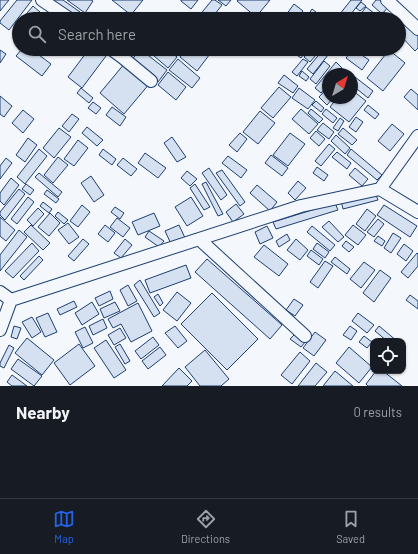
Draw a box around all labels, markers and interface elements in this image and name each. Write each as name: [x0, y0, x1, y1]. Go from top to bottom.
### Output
search box: [12, 12, 406, 56]
icon: search: [26, 23, 48, 45]
text: Search here: [58, 25, 136, 43]
north arrow: [322, 68, 358, 104]
map controls: [370, 338, 406, 374]
button: locate: [370, 338, 406, 374]
text: Nearby: [16, 402, 70, 422]
text: 0 results: [353, 404, 402, 420]
tab: Map: [53, 508, 75, 545]
tab: Directions: [181, 508, 230, 545]
tab: Saved: [336, 508, 365, 545]

